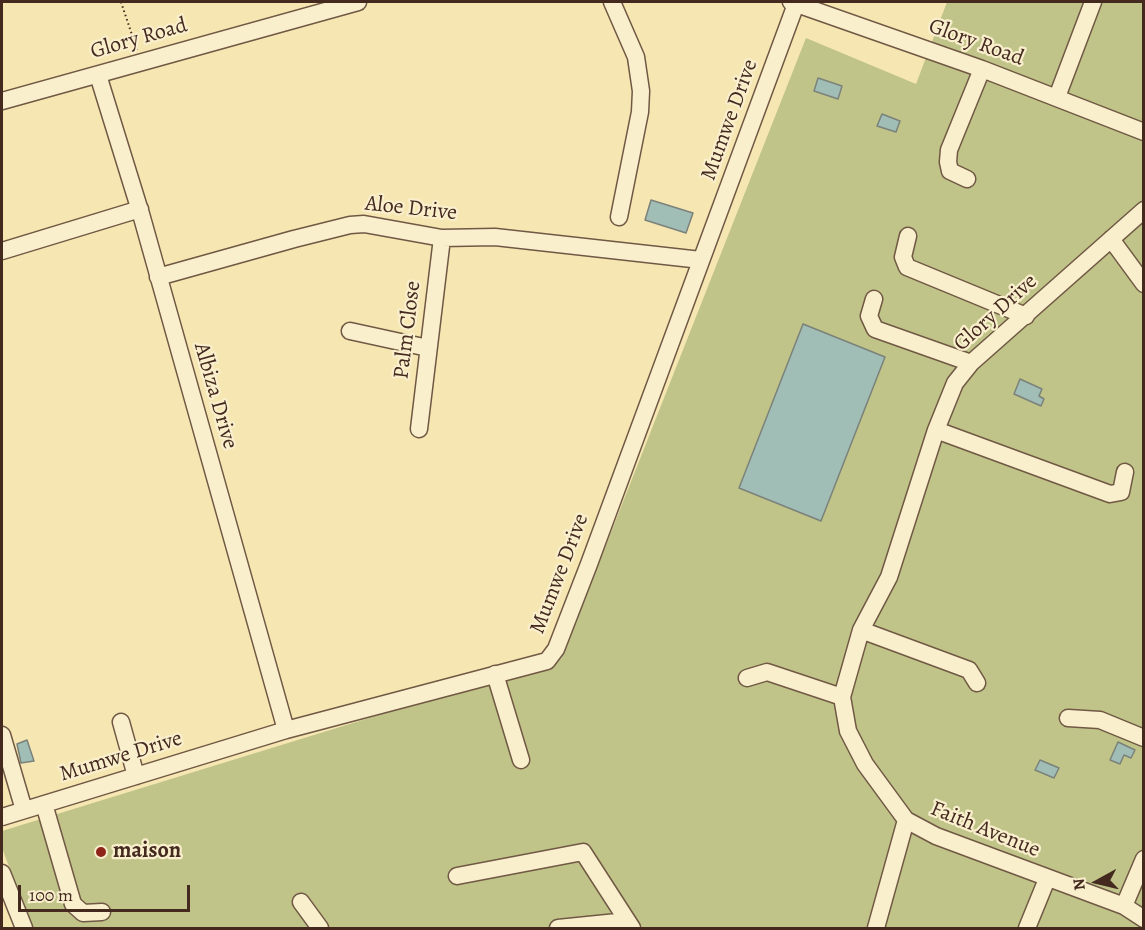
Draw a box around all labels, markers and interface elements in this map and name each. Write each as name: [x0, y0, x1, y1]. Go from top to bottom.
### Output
street label: Glory Road: [88, 13, 190, 65]
street label: Glory Road: [925, 14, 1027, 72]
street label: Mumwe Drive: [696, 56, 764, 184]
street label: Aloe Drive: [364, 191, 458, 227]
street label: Glory Drive: [949, 269, 1043, 357]
street label: Palm Close: [389, 279, 427, 381]
street label: Albiza Drive: [187, 340, 243, 452]
street label: Mumwe Drive: [525, 510, 595, 638]
street label: Mumwe Drive: [57, 726, 185, 788]
street label: Faith Avenue: [926, 796, 1044, 864]
place label: maison: [113, 839, 181, 865]
marker: maison: [94, 845, 108, 859]
north arrow: [1067, 852, 1127, 912]
scale bar: [21, 873, 194, 911]
text: N: [1067, 877, 1091, 892]
text: 100 m: [29, 883, 73, 907]

